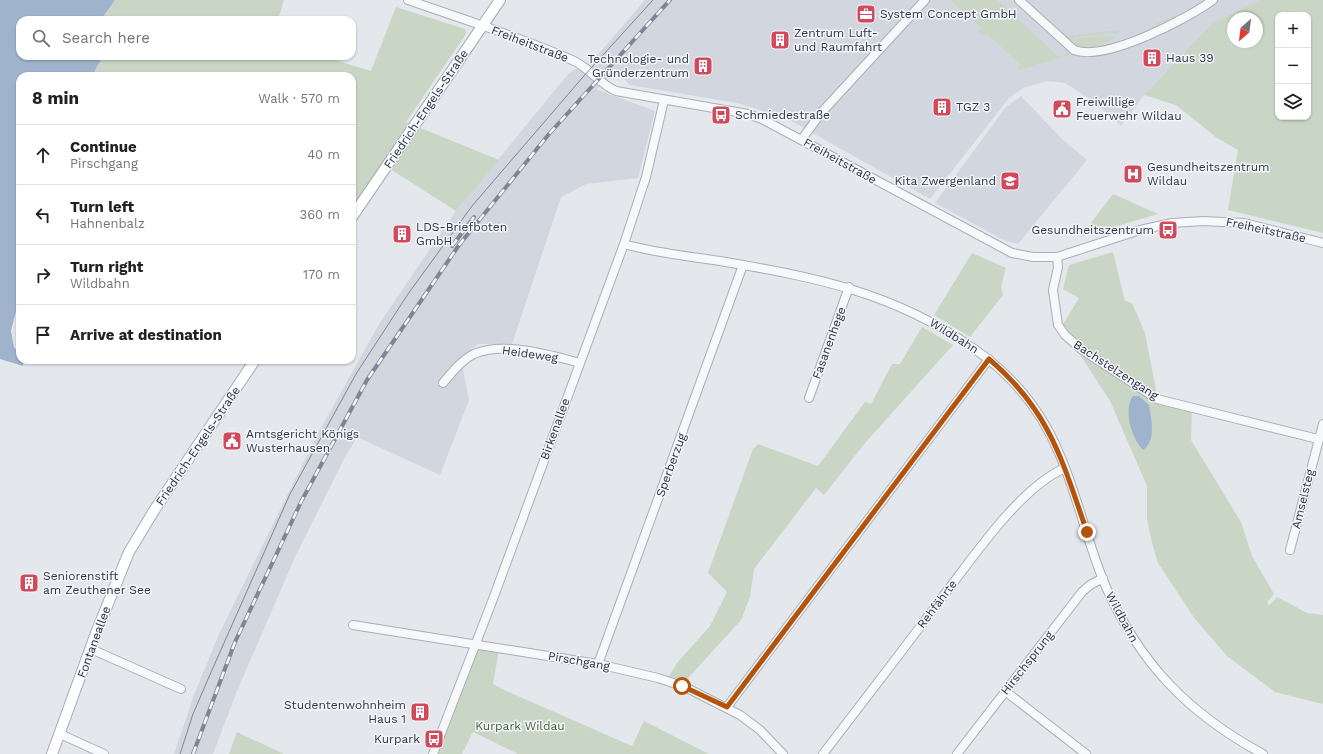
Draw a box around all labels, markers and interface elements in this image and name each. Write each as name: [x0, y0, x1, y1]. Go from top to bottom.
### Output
office icon: System Concept GmbH: [855, 3, 877, 25]
place label: System Concept GmbH: [880, 7, 1017, 21]
north arrow: [1227, 12, 1263, 48]
map controls: [1275, 12, 1311, 120]
button: +: [1275, 12, 1311, 48]
search box: [16, 16, 356, 60]
street label: Freiheitstraße: [489, 23, 571, 65]
place label: Zentrum Luft- und Raumfahrt: [794, 26, 882, 54]
icon: search: [30, 27, 52, 49]
text: Search here: [62, 29, 150, 47]
building icon: Zentrum Luft- und Raumfahrt: [769, 29, 791, 51]
street label: Friedrich-Engels-Straße: [381, 47, 471, 171]
building icon: Haus 39: [1141, 47, 1163, 69]
button: −: [1275, 48, 1311, 84]
place label: Haus 39: [1166, 51, 1214, 65]
place label: Technologie- und Gründerzentrum: [587, 52, 689, 80]
building icon: Technologie- und Gründerzentrum: [692, 55, 714, 77]
button: layers: [1275, 84, 1311, 120]
text: 8 min: [32, 88, 79, 108]
text: Walk · 570 m: [258, 91, 340, 106]
place label: Freiwillige Feuerwehr Wildau: [1076, 95, 1182, 123]
building icon: TGZ 3: [931, 96, 953, 118]
public building icon: Freiwillige Feuerwehr Wildau: [1051, 98, 1073, 120]
place label: TGZ 3: [956, 100, 990, 114]
bus stop icon: Schmiedestraße: [710, 104, 732, 126]
place label: Schmiedestraße: [735, 108, 830, 122]
street label: Freiheitstraße: [801, 135, 879, 187]
text: Continue: [70, 138, 137, 156]
icon: ahead: [32, 144, 54, 166]
text: 40 m: [307, 147, 340, 162]
text: Pirschgang: [70, 156, 138, 171]
place label: Gesundheitszentrum Wildau: [1147, 160, 1270, 188]
hospital icon: Gesundheitszentrum Wildau: [1122, 163, 1144, 185]
school or university icon: Kita Zwergenland: [999, 170, 1021, 192]
place label: Kita Zwergenland: [894, 174, 996, 188]
text: Turn left: [70, 198, 134, 216]
icon: left: [32, 204, 54, 226]
text: 360 m: [300, 207, 340, 222]
street label: Freiheitstraße: [1225, 215, 1307, 245]
text: Hahnenbalz: [70, 216, 145, 231]
bus stop icon: Gesundheitszentrum: [1157, 219, 1179, 241]
place label: LDS-Briefboten GmbH: [416, 220, 507, 248]
building icon: LDS-Briefboten GmbH: [391, 223, 413, 245]
place label: Gesundheitszentrum: [1031, 223, 1154, 237]
text: Turn right: [70, 258, 143, 276]
icon: right: [32, 264, 54, 286]
text: 170 m: [303, 267, 340, 282]
text: Wildbahn: [70, 276, 130, 291]
street label: Fasanenhege: [809, 305, 849, 381]
street label: Wildbahn: [927, 315, 981, 357]
icon: arrive: [32, 324, 54, 346]
text: Arrive at destination: [70, 326, 222, 344]
street label: Bachstelzengang: [1071, 337, 1162, 403]
street label: Heideweg: [501, 343, 559, 365]
street label: Friedrich-Engels-Straße: [153, 384, 243, 508]
street label: Birkenallee: [537, 396, 573, 462]
place label: Amtsgericht Königs Wusterhausen: [246, 427, 359, 455]
public building icon: Amtsgericht Königs Wusterhausen: [221, 430, 243, 452]
street label: Sperberzug: [653, 431, 689, 499]
street label: Amselsteg: [1289, 467, 1317, 530]
route end: [1078, 523, 1096, 541]
place label: Seniorenstift am Zeuthener See: [43, 569, 151, 597]
building icon: Seniorenstift am Zeuthener See: [18, 572, 40, 594]
street label: Rehfährte: [914, 577, 960, 631]
street label: Wildbahn: [1103, 589, 1141, 645]
street label: Fontaneallee: [75, 604, 113, 680]
street label: Hirschsprung: [998, 628, 1057, 698]
street label: Pirschgang: [547, 649, 612, 673]
route start: [673, 677, 691, 695]
place label: Studentenwohnheim Haus 1: [284, 698, 406, 726]
building icon: Studentenwohnheim Haus 1: [409, 701, 431, 723]
park label: Kurpark Wildau: [475, 719, 565, 733]
bus stop icon: Kurpark: [423, 728, 445, 750]
place label: Kurpark: [374, 732, 420, 746]

